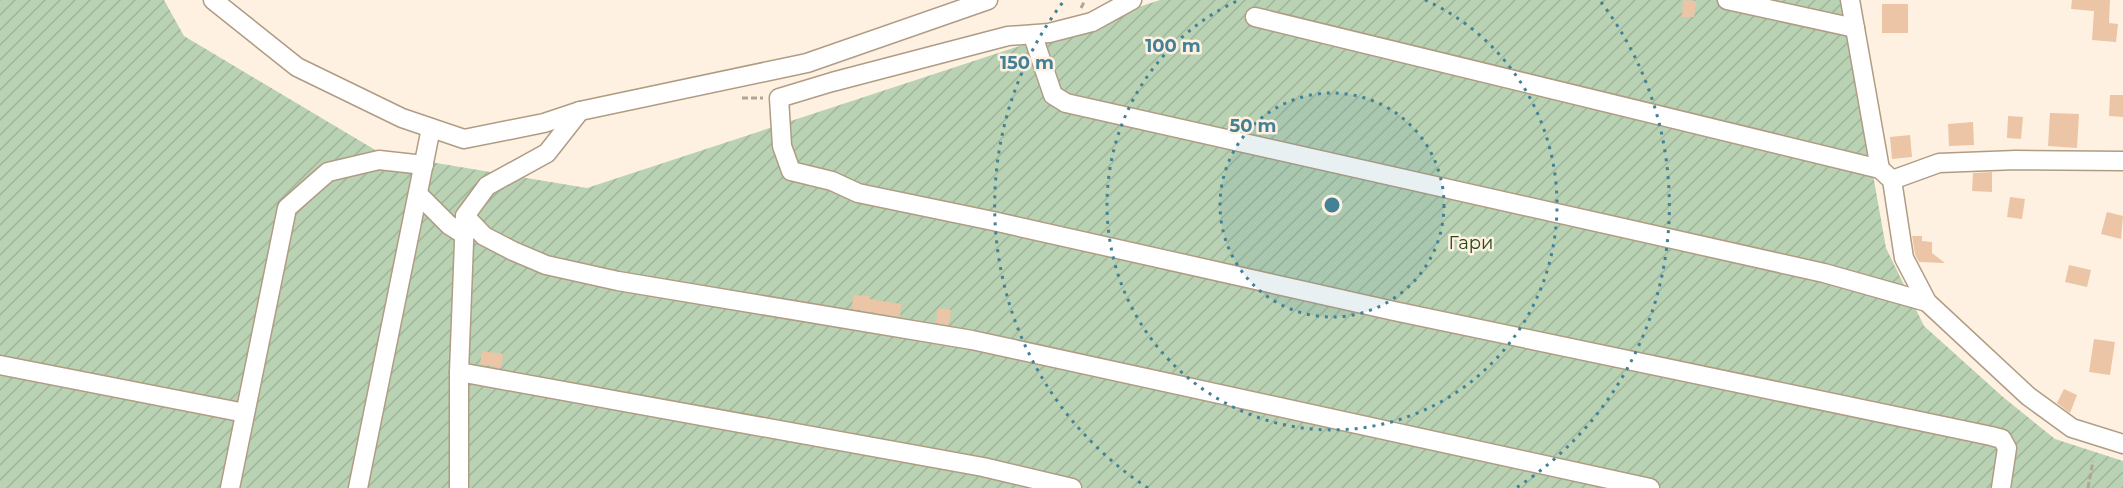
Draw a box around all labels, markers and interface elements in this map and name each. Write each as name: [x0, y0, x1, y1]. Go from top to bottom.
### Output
text: 100 m: [1145, 35, 1201, 57]
text: 150 m: [1000, 52, 1054, 74]
text: 50 m: [1230, 115, 1276, 137]
centre of rings: [1322, 195, 1342, 215]
park label: Гари: [1448, 232, 1494, 254]

